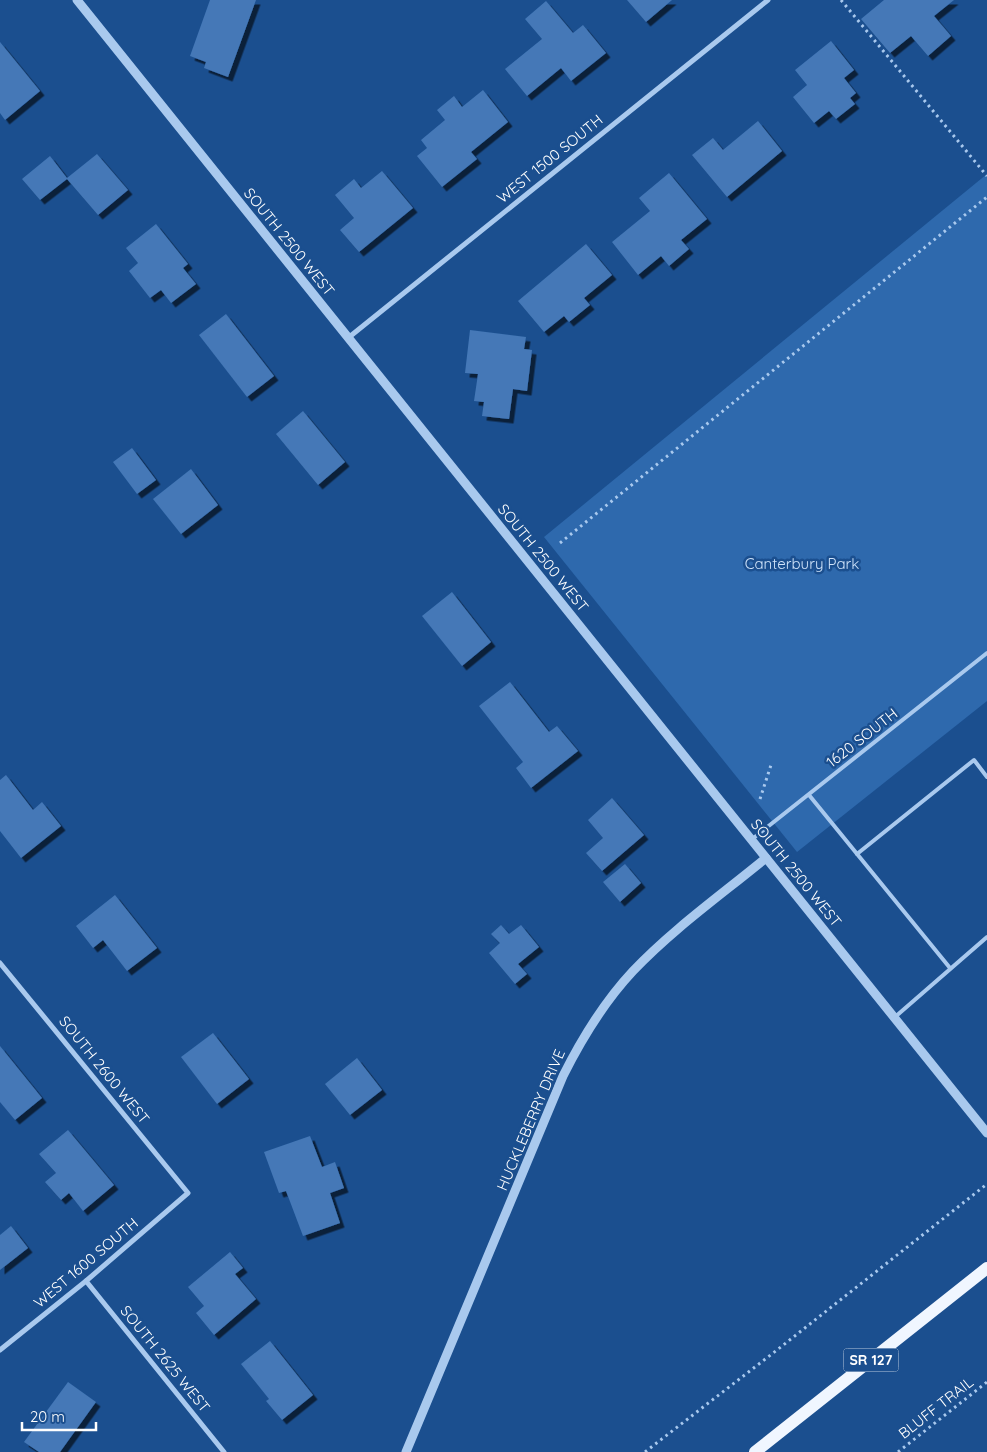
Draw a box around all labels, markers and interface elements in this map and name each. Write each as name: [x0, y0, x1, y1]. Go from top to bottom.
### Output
street label: WEST 1500 SOUTH: [493, 110, 606, 207]
street label: SOUTH 2500 WEST: [240, 184, 339, 300]
street label: SOUTH 2500 WEST: [494, 500, 593, 616]
park label: Canterbury Park: [745, 554, 859, 573]
street label: 1620 SOUTH: [822, 704, 901, 771]
street label: SOUTH 2500 WEST: [747, 815, 846, 931]
street label: SOUTH 2600 WEST: [55, 1012, 154, 1128]
street label: HUCKLEBERRY DRIVE: [492, 1046, 569, 1193]
street label: WEST 1600 SOUTH: [30, 1213, 142, 1312]
street label: SOUTH 2625 WEST: [116, 1301, 214, 1416]
road number: SR 127: [844, 1348, 898, 1372]
street label: BLUFF TRAIL: [894, 1372, 977, 1443]
scale bar: [22, 1400, 96, 1432]
text: 20 m: [30, 1407, 65, 1426]

